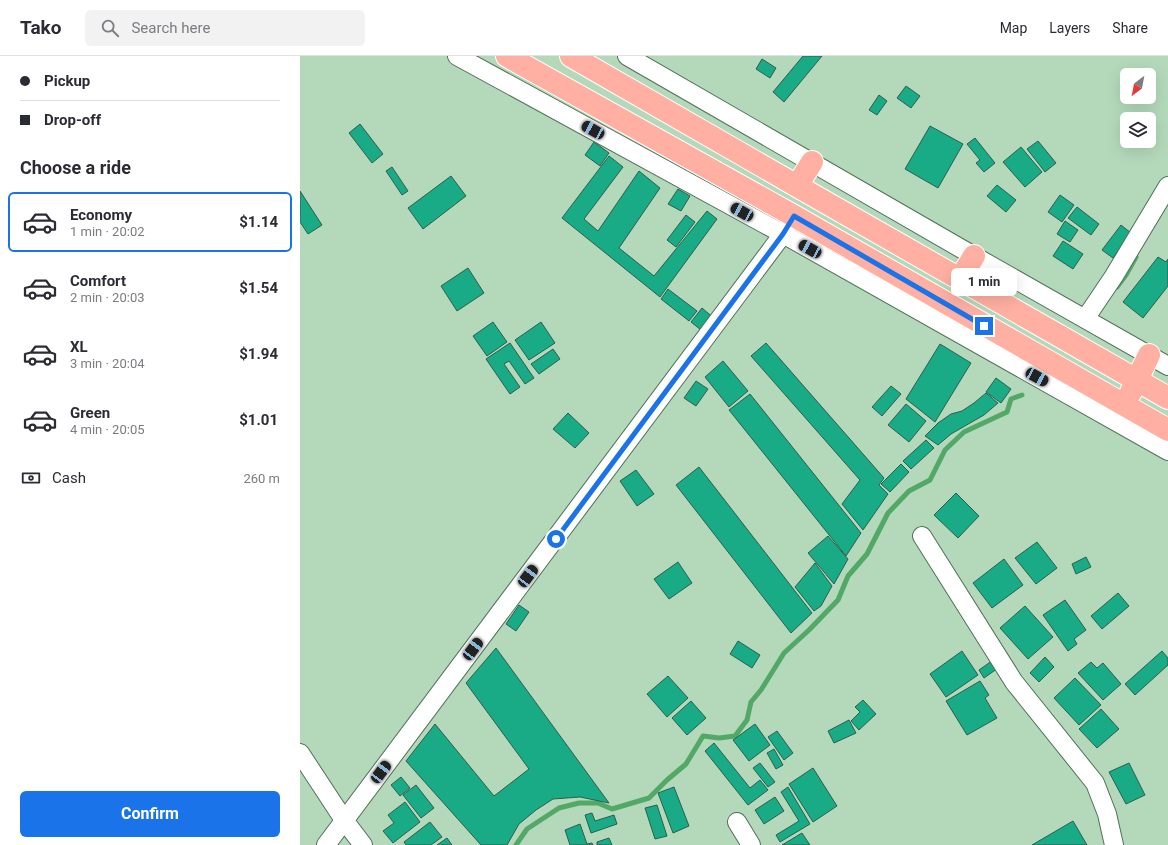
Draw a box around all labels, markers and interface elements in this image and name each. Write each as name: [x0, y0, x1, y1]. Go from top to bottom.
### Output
search box: [85, 10, 365, 46]
text: Tako: [20, 16, 61, 39]
icon: search: [99, 17, 121, 39]
text: Search here: [131, 19, 210, 37]
text: Map: [1000, 20, 1027, 36]
text: Layers: [1049, 20, 1090, 36]
text: Share: [1112, 20, 1148, 36]
north arrow: [1120, 68, 1156, 104]
map controls: [1120, 68, 1156, 148]
text: Pickup: [44, 72, 90, 90]
text: Drop-off: [44, 111, 101, 129]
button: layers: [1120, 112, 1156, 148]
car: [580, 119, 606, 141]
text: Choose a ride: [20, 157, 131, 178]
car: [729, 201, 755, 223]
icon: car: [22, 204, 58, 240]
text: Economy: [70, 206, 132, 224]
text: $1.14: [239, 213, 278, 231]
text: 1 min · 20:02: [70, 224, 145, 239]
car: [797, 238, 823, 260]
callout: 1 min: [951, 268, 1017, 296]
icon: car: [22, 270, 58, 306]
text: Comfort: [70, 272, 126, 290]
text: 1 min: [968, 274, 1000, 289]
text: $1.54: [239, 279, 278, 297]
text: 2 min · 20:03: [70, 290, 145, 305]
route end: [975, 317, 993, 335]
icon: car: [22, 336, 58, 372]
text: XL: [70, 338, 88, 356]
text: $1.94: [239, 345, 278, 363]
text: 3 min · 20:04: [70, 356, 145, 371]
car: [1024, 366, 1050, 388]
icon: car: [22, 402, 58, 438]
text: Green: [70, 404, 110, 422]
text: $1.01: [239, 411, 278, 429]
text: 4 min · 20:05: [70, 422, 145, 437]
icon: cash: [20, 467, 42, 489]
text: Cash: [52, 469, 86, 487]
text: 260 m: [243, 471, 280, 486]
route start: [547, 530, 565, 548]
car: [516, 563, 540, 589]
car: [461, 636, 485, 662]
car: [369, 759, 393, 785]
button: Confirm: [20, 791, 280, 837]

